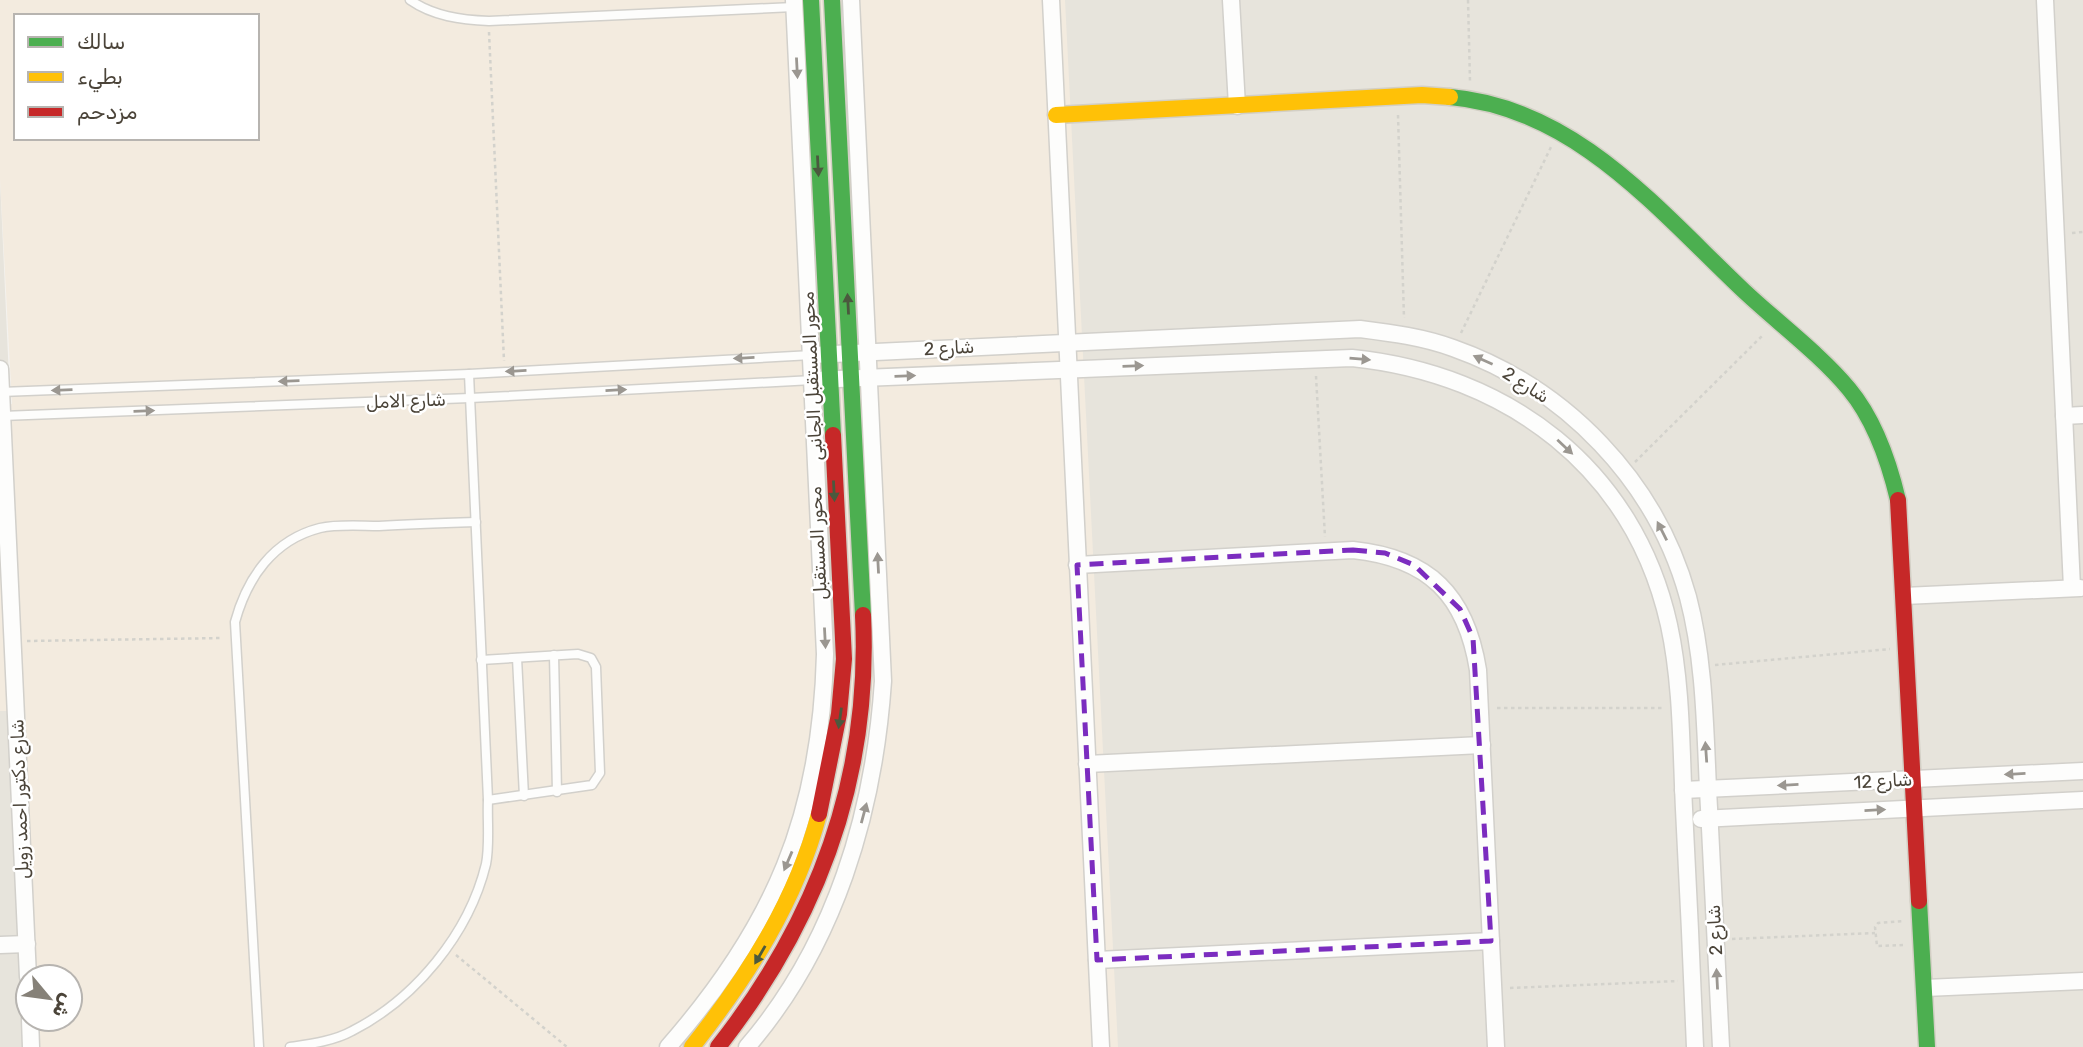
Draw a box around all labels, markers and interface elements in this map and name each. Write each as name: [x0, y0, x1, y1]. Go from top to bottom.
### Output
legend: [14, 14, 259, 140]
text: سالك: [77, 29, 125, 54]
one-way arrow: [792, 57, 803, 79]
text: بطيء: [77, 64, 123, 93]
text: مزدحم: [77, 99, 137, 126]
one-way arrow: [813, 155, 824, 177]
street label: محور المستقبل الجانبى: [797, 291, 827, 461]
one-way arrow: [842, 293, 853, 315]
street label: شارع 2: [923, 336, 975, 361]
one-way arrow: [732, 353, 754, 364]
one-way arrow: [1349, 354, 1371, 365]
one-way arrow: [1473, 354, 1493, 366]
one-way arrow: [1122, 361, 1144, 372]
street label: شارع 2: [1498, 362, 1553, 409]
one-way arrow: [505, 366, 527, 377]
one-way arrow: [895, 370, 917, 381]
one-way arrow: [278, 375, 300, 387]
one-way arrow: [51, 384, 73, 395]
one-way arrow: [605, 384, 627, 395]
street label: شارع الامل: [366, 389, 446, 414]
one-way arrow: [133, 405, 155, 416]
one-way arrow: [1556, 438, 1573, 454]
one-way arrow: [829, 480, 840, 502]
street label: محور المستقبل: [804, 486, 832, 600]
one-way arrow: [1656, 520, 1668, 540]
one-way arrow: [872, 552, 883, 574]
one-way arrow: [819, 627, 830, 649]
one-way arrow: [834, 707, 845, 729]
street label: شارع دكتور احمد زويل: [6, 719, 35, 879]
one-way arrow: [1700, 740, 1711, 762]
street label: شارع 12: [1853, 768, 1913, 795]
one-way arrow: [2004, 769, 2026, 780]
one-way arrow: [1776, 780, 1798, 791]
one-way arrow: [860, 802, 870, 823]
one-way arrow: [1864, 805, 1886, 816]
one-way arrow: [782, 850, 793, 871]
street label: شارع 2: [1703, 904, 1728, 956]
one-way arrow: [754, 946, 766, 965]
north arrow: [14, 963, 84, 1033]
one-way arrow: [1712, 968, 1723, 990]
text: ش: [48, 990, 79, 1022]

